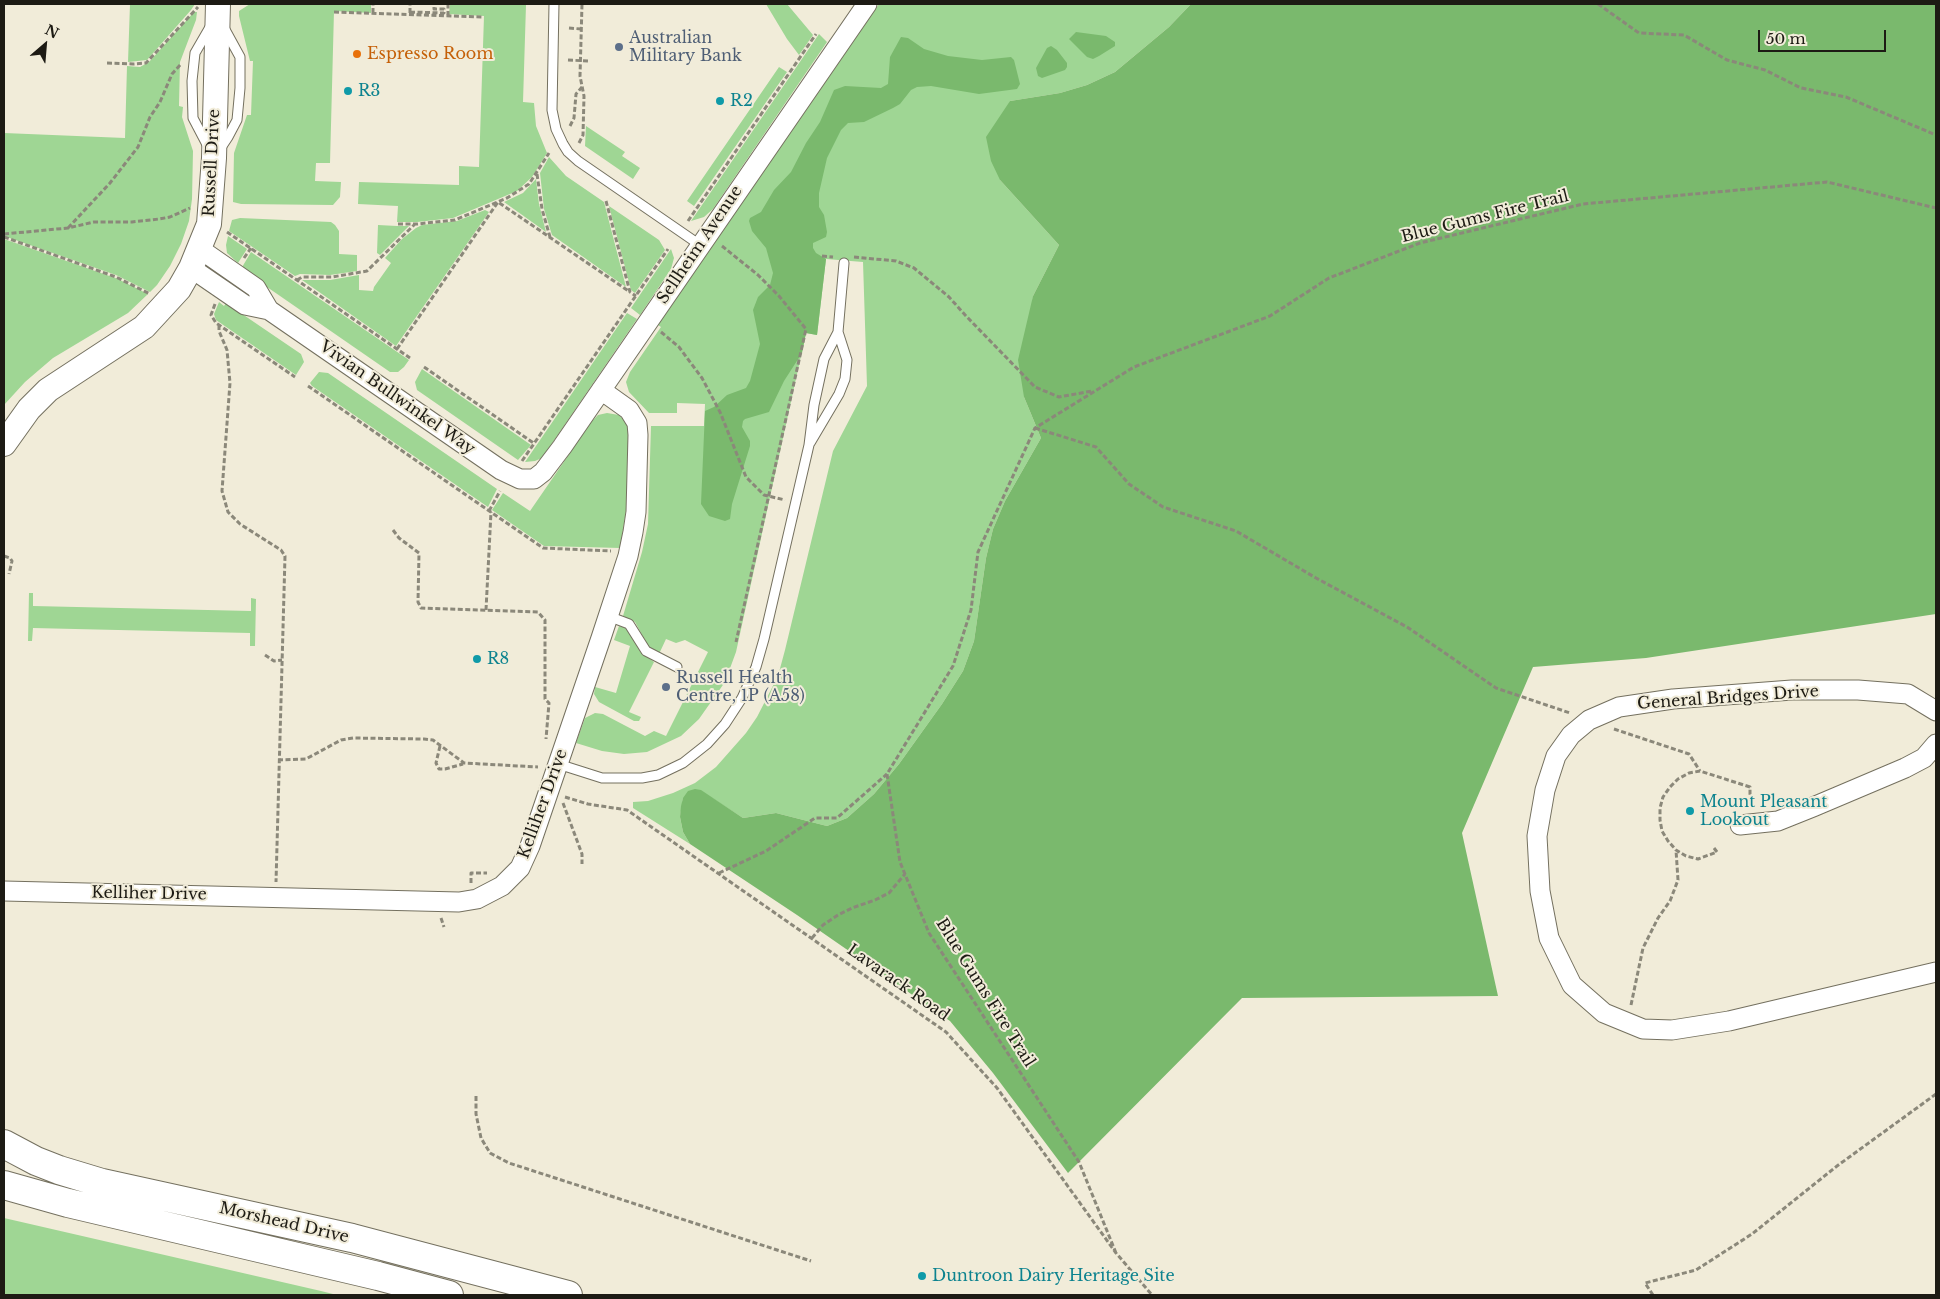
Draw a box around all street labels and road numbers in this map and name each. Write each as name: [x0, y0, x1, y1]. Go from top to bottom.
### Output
street label: Russell Drive: [200, 109, 224, 217]
street label: Sellheim Avenue: [653, 182, 747, 308]
street label: Blue Gums Fire Trail: [1399, 187, 1571, 247]
street label: Vivian Bullwinkel Way: [316, 337, 478, 459]
street label: General Bridges Drive: [1637, 682, 1819, 714]
street label: Kelliher Drive: [514, 747, 572, 861]
street label: Kelliher Drive: [91, 883, 207, 905]
street label: Blue Gums Fire Trail: [931, 915, 1039, 1071]
street label: Lavarack Road: [843, 941, 953, 1025]
street label: Morshead Drive: [217, 1199, 351, 1247]

